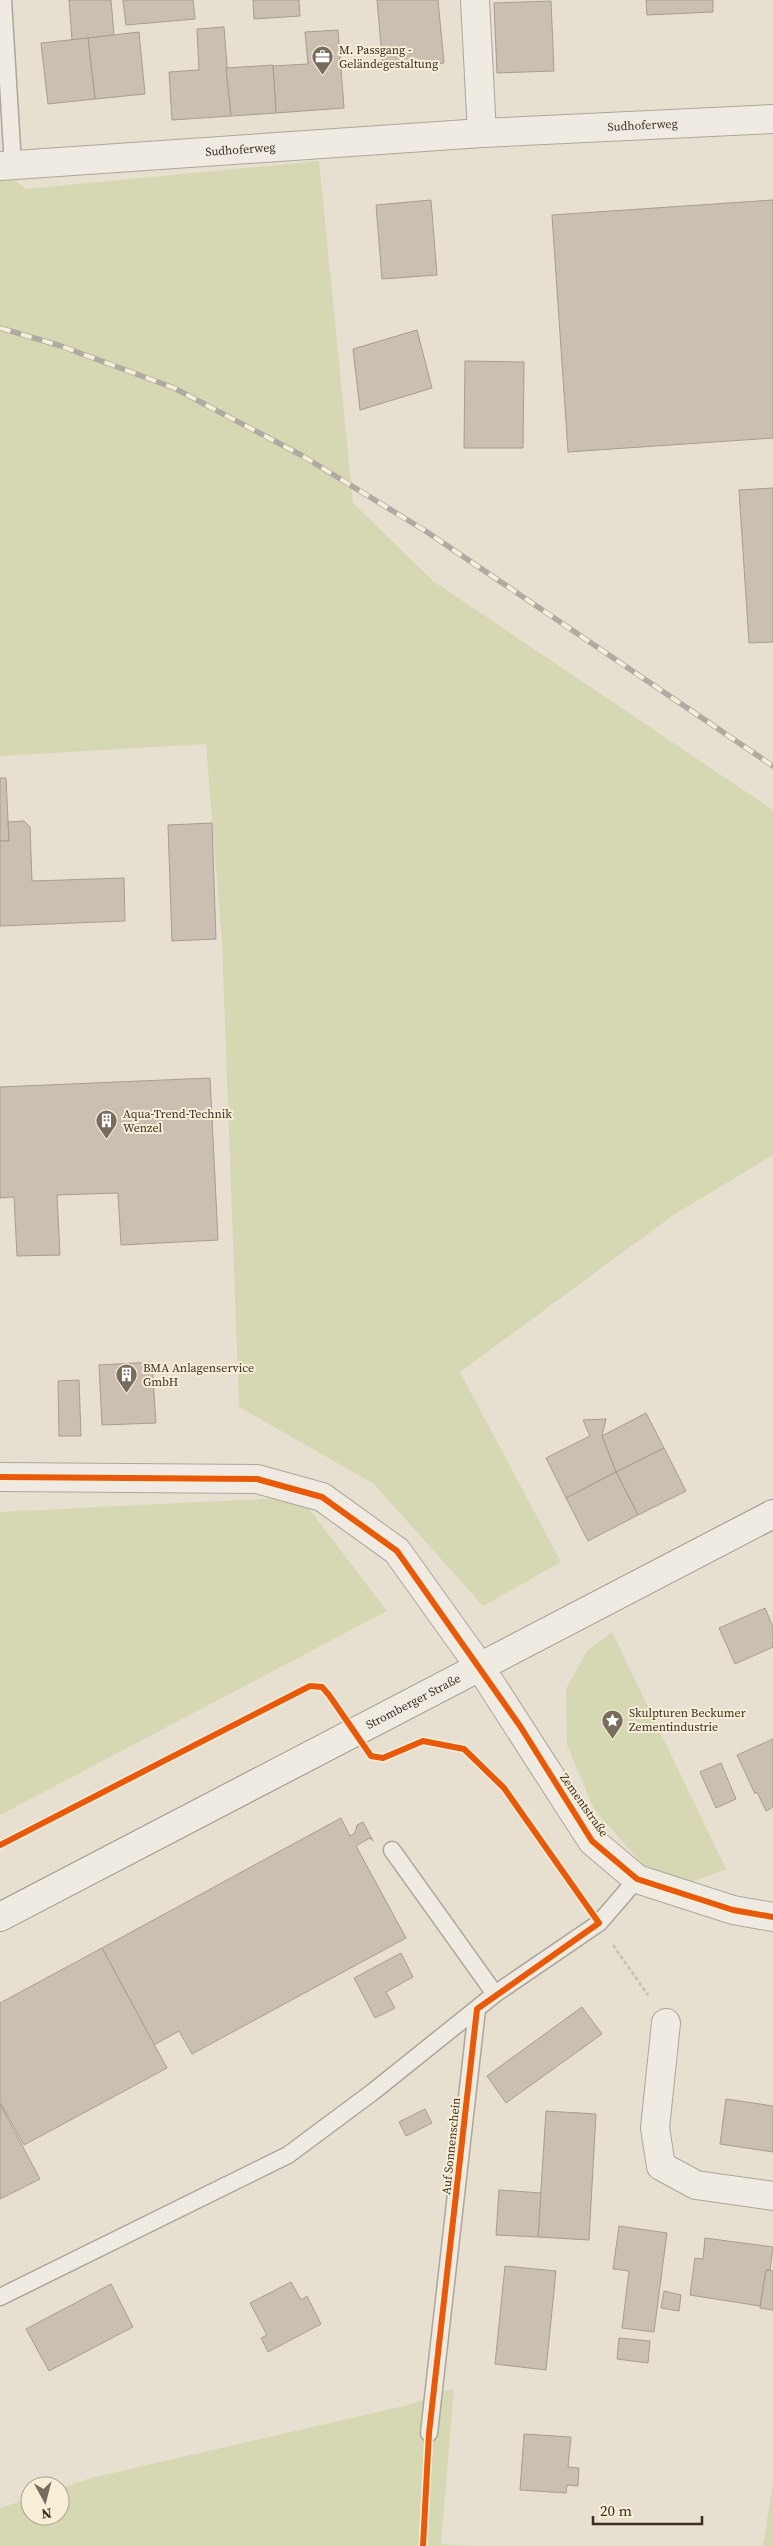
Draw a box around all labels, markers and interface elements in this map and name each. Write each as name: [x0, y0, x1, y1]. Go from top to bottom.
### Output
place label: M. Passgang - Geländegestaltung: [339, 42, 438, 72]
office icon: M. Passgang - Geländegestaltung: [311, 45, 335, 76]
street label: Sudhoferweg: [607, 116, 678, 135]
street label: Sudhoferweg: [205, 139, 276, 160]
place label: Aqua-Trend-Technik Wenzel: [123, 1106, 232, 1136]
building icon: Aqua-Trend-Technik Wenzel: [95, 1109, 119, 1140]
place label: BMA Anlagenservice GmbH: [143, 1360, 254, 1390]
building icon: BMA Anlagenservice GmbH: [115, 1363, 139, 1394]
street label: Stromberger Straße: [363, 1670, 463, 1733]
place label: Skulpturen Beckumer Zementindustrie: [629, 1705, 746, 1735]
place icon: Skulpturen Beckumer Zementindustrie: [601, 1708, 625, 1739]
street label: Zementstraße: [556, 1770, 612, 1840]
street label: Auf Sonnenschein: [438, 2097, 464, 2195]
north arrow: [20, 2476, 70, 2526]
scale bar: [593, 2494, 702, 2526]
text: 20 m: [600, 2500, 632, 2521]
text: N: [40, 2503, 53, 2524]

